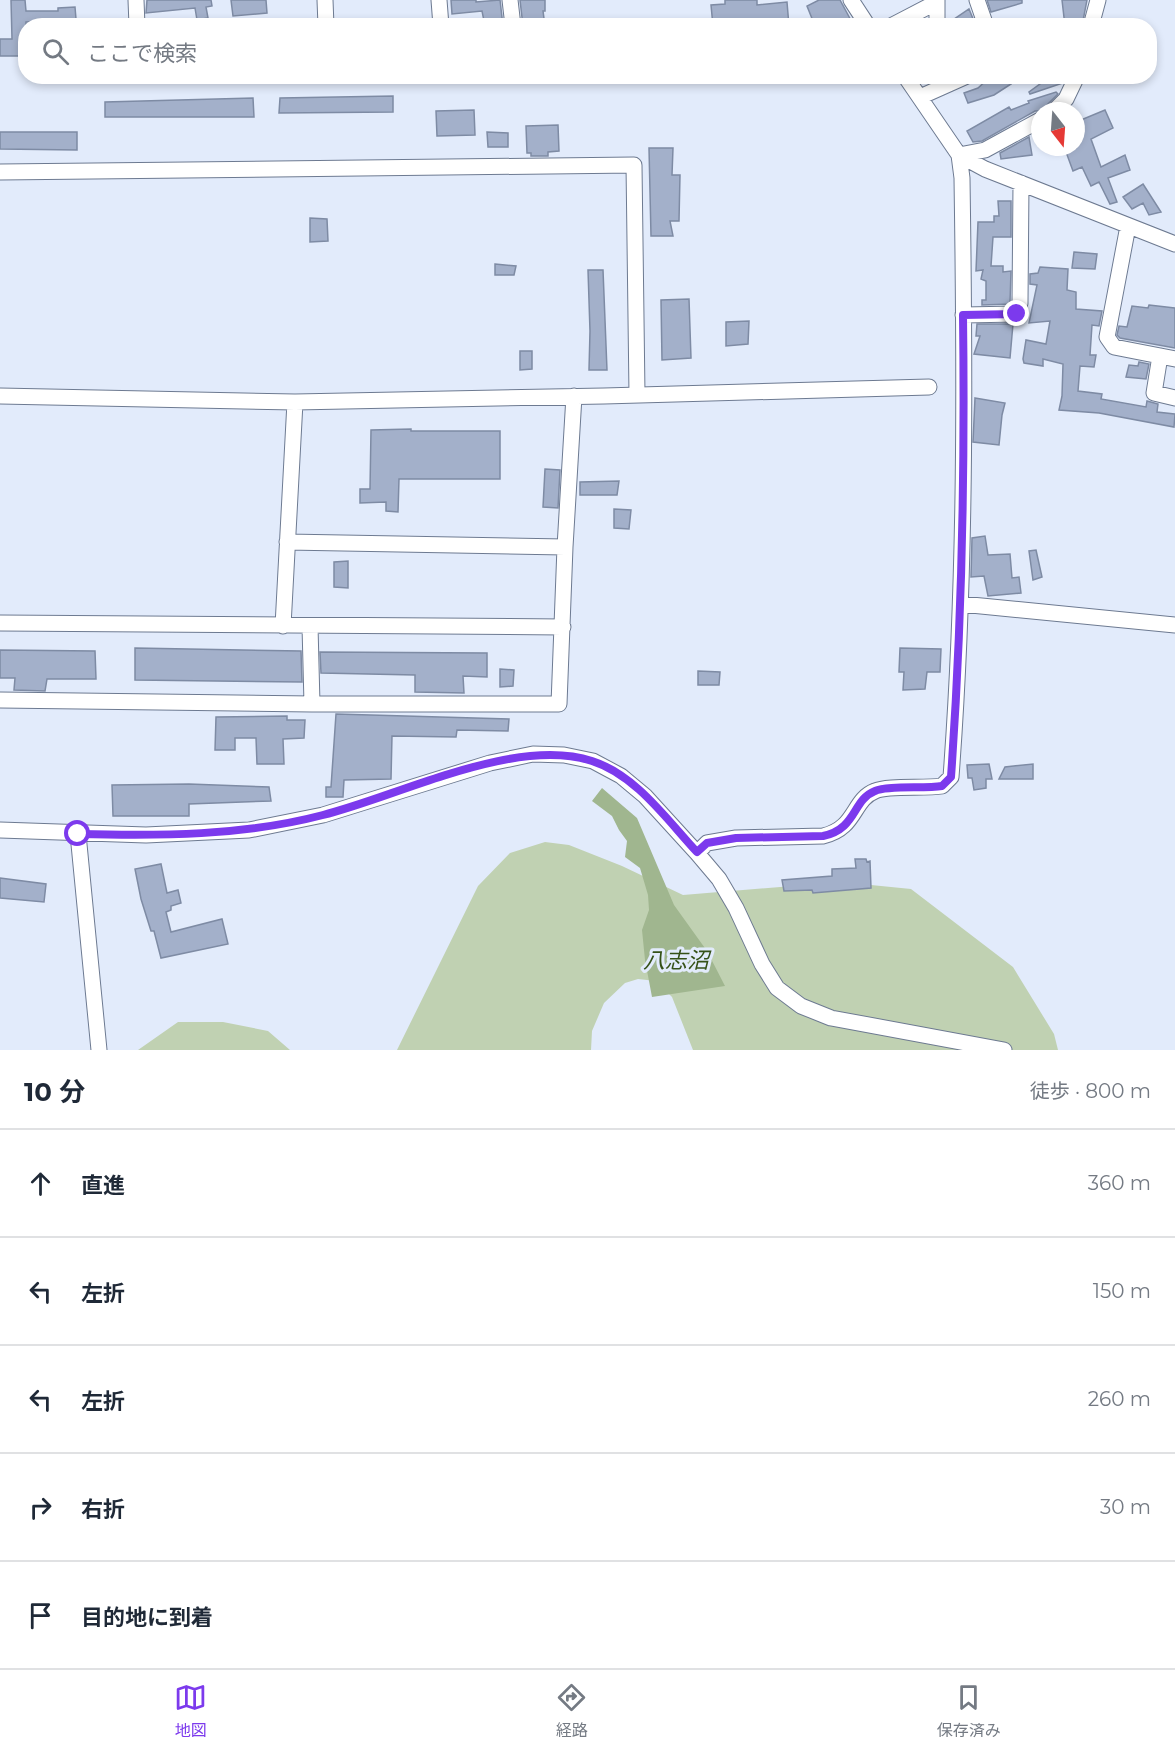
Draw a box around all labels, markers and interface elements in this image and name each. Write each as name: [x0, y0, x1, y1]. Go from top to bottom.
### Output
search box: [18, 18, 1157, 84]
icon: search: [39, 35, 72, 68]
text: ここで検索: [87, 40, 197, 67]
north arrow: [1031, 102, 1085, 156]
route end: [1003, 300, 1029, 326]
route start: [64, 820, 90, 846]
water label: 八志沼: [643, 947, 712, 974]
text: 10 分: [24, 1076, 85, 1108]
text: 徒歩 · 800 m: [1030, 1079, 1151, 1103]
icon: ahead: [24, 1167, 57, 1200]
text: 360 m: [1088, 1171, 1151, 1195]
text: 直進: [81, 1172, 125, 1199]
icon: left: [24, 1275, 57, 1308]
text: 150 m: [1093, 1279, 1151, 1303]
text: 左折: [81, 1280, 125, 1307]
icon: left: [24, 1383, 57, 1416]
text: 260 m: [1088, 1387, 1151, 1411]
text: 左折: [81, 1388, 125, 1415]
icon: right: [24, 1491, 57, 1524]
text: 30 m: [1100, 1495, 1151, 1519]
text: 右折: [81, 1496, 125, 1523]
icon: arrive: [24, 1599, 57, 1632]
text: 目的地に到着: [81, 1604, 213, 1631]
tab: 地図: [174, 1681, 207, 1741]
tab: 経路: [555, 1681, 588, 1741]
tab: 保存済み: [937, 1681, 1001, 1741]

